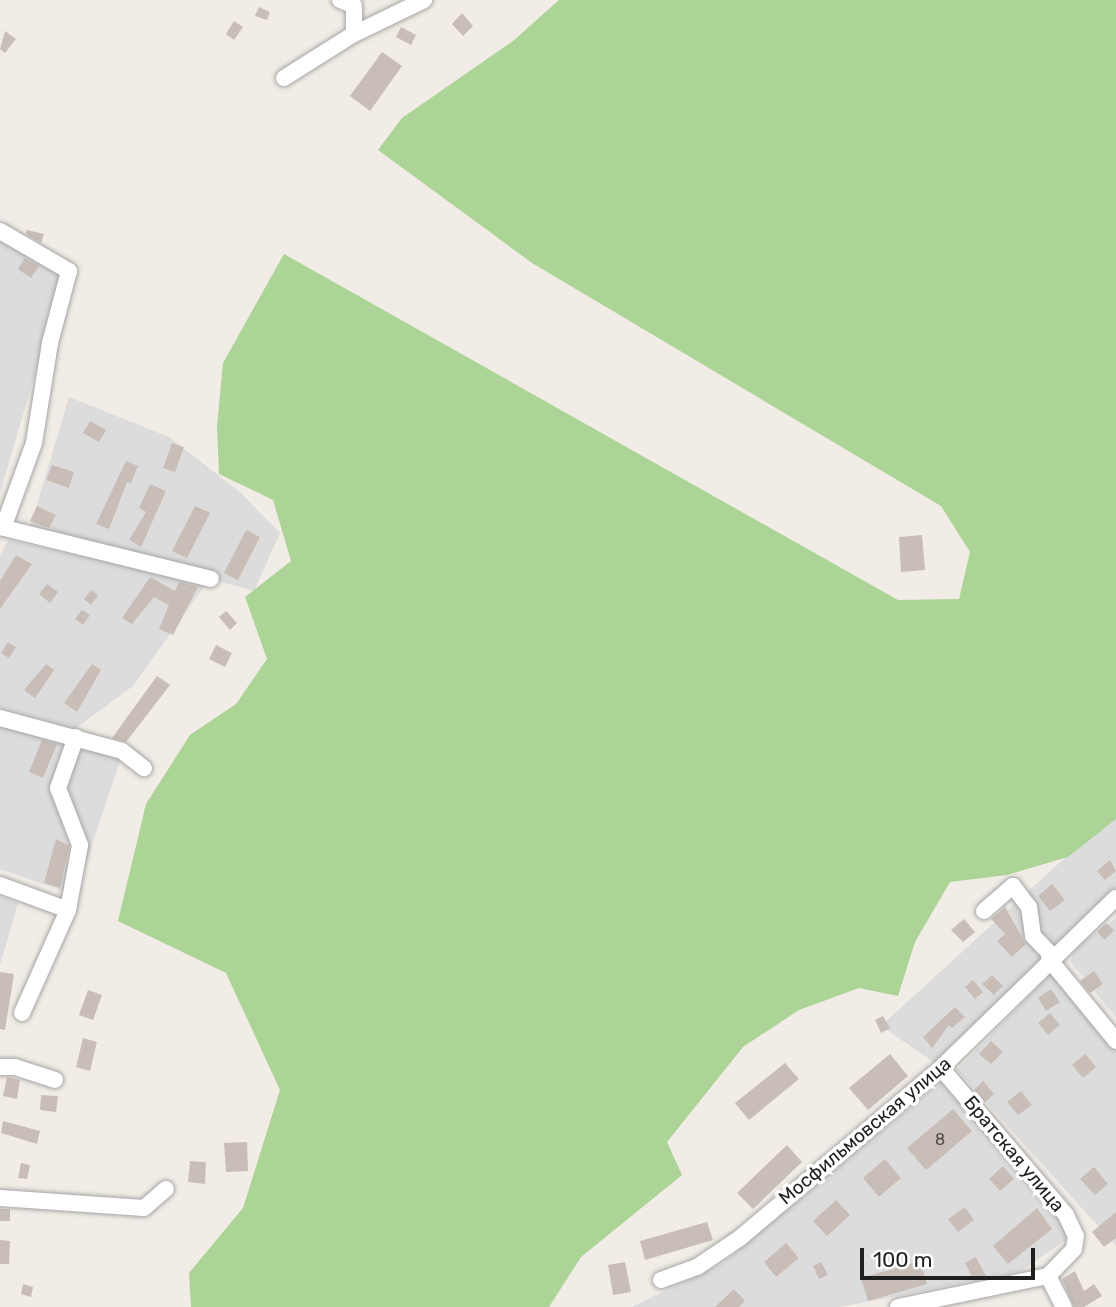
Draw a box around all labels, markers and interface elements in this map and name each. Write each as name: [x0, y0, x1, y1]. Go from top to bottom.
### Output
street label: Мосфильмовская улица: [774, 1052, 956, 1210]
street label: Братская улица: [959, 1091, 1069, 1217]
house number: 8: [935, 1130, 945, 1150]
scale bar: [864, 1234, 1039, 1278]
text: 100 m: [873, 1247, 932, 1272]

